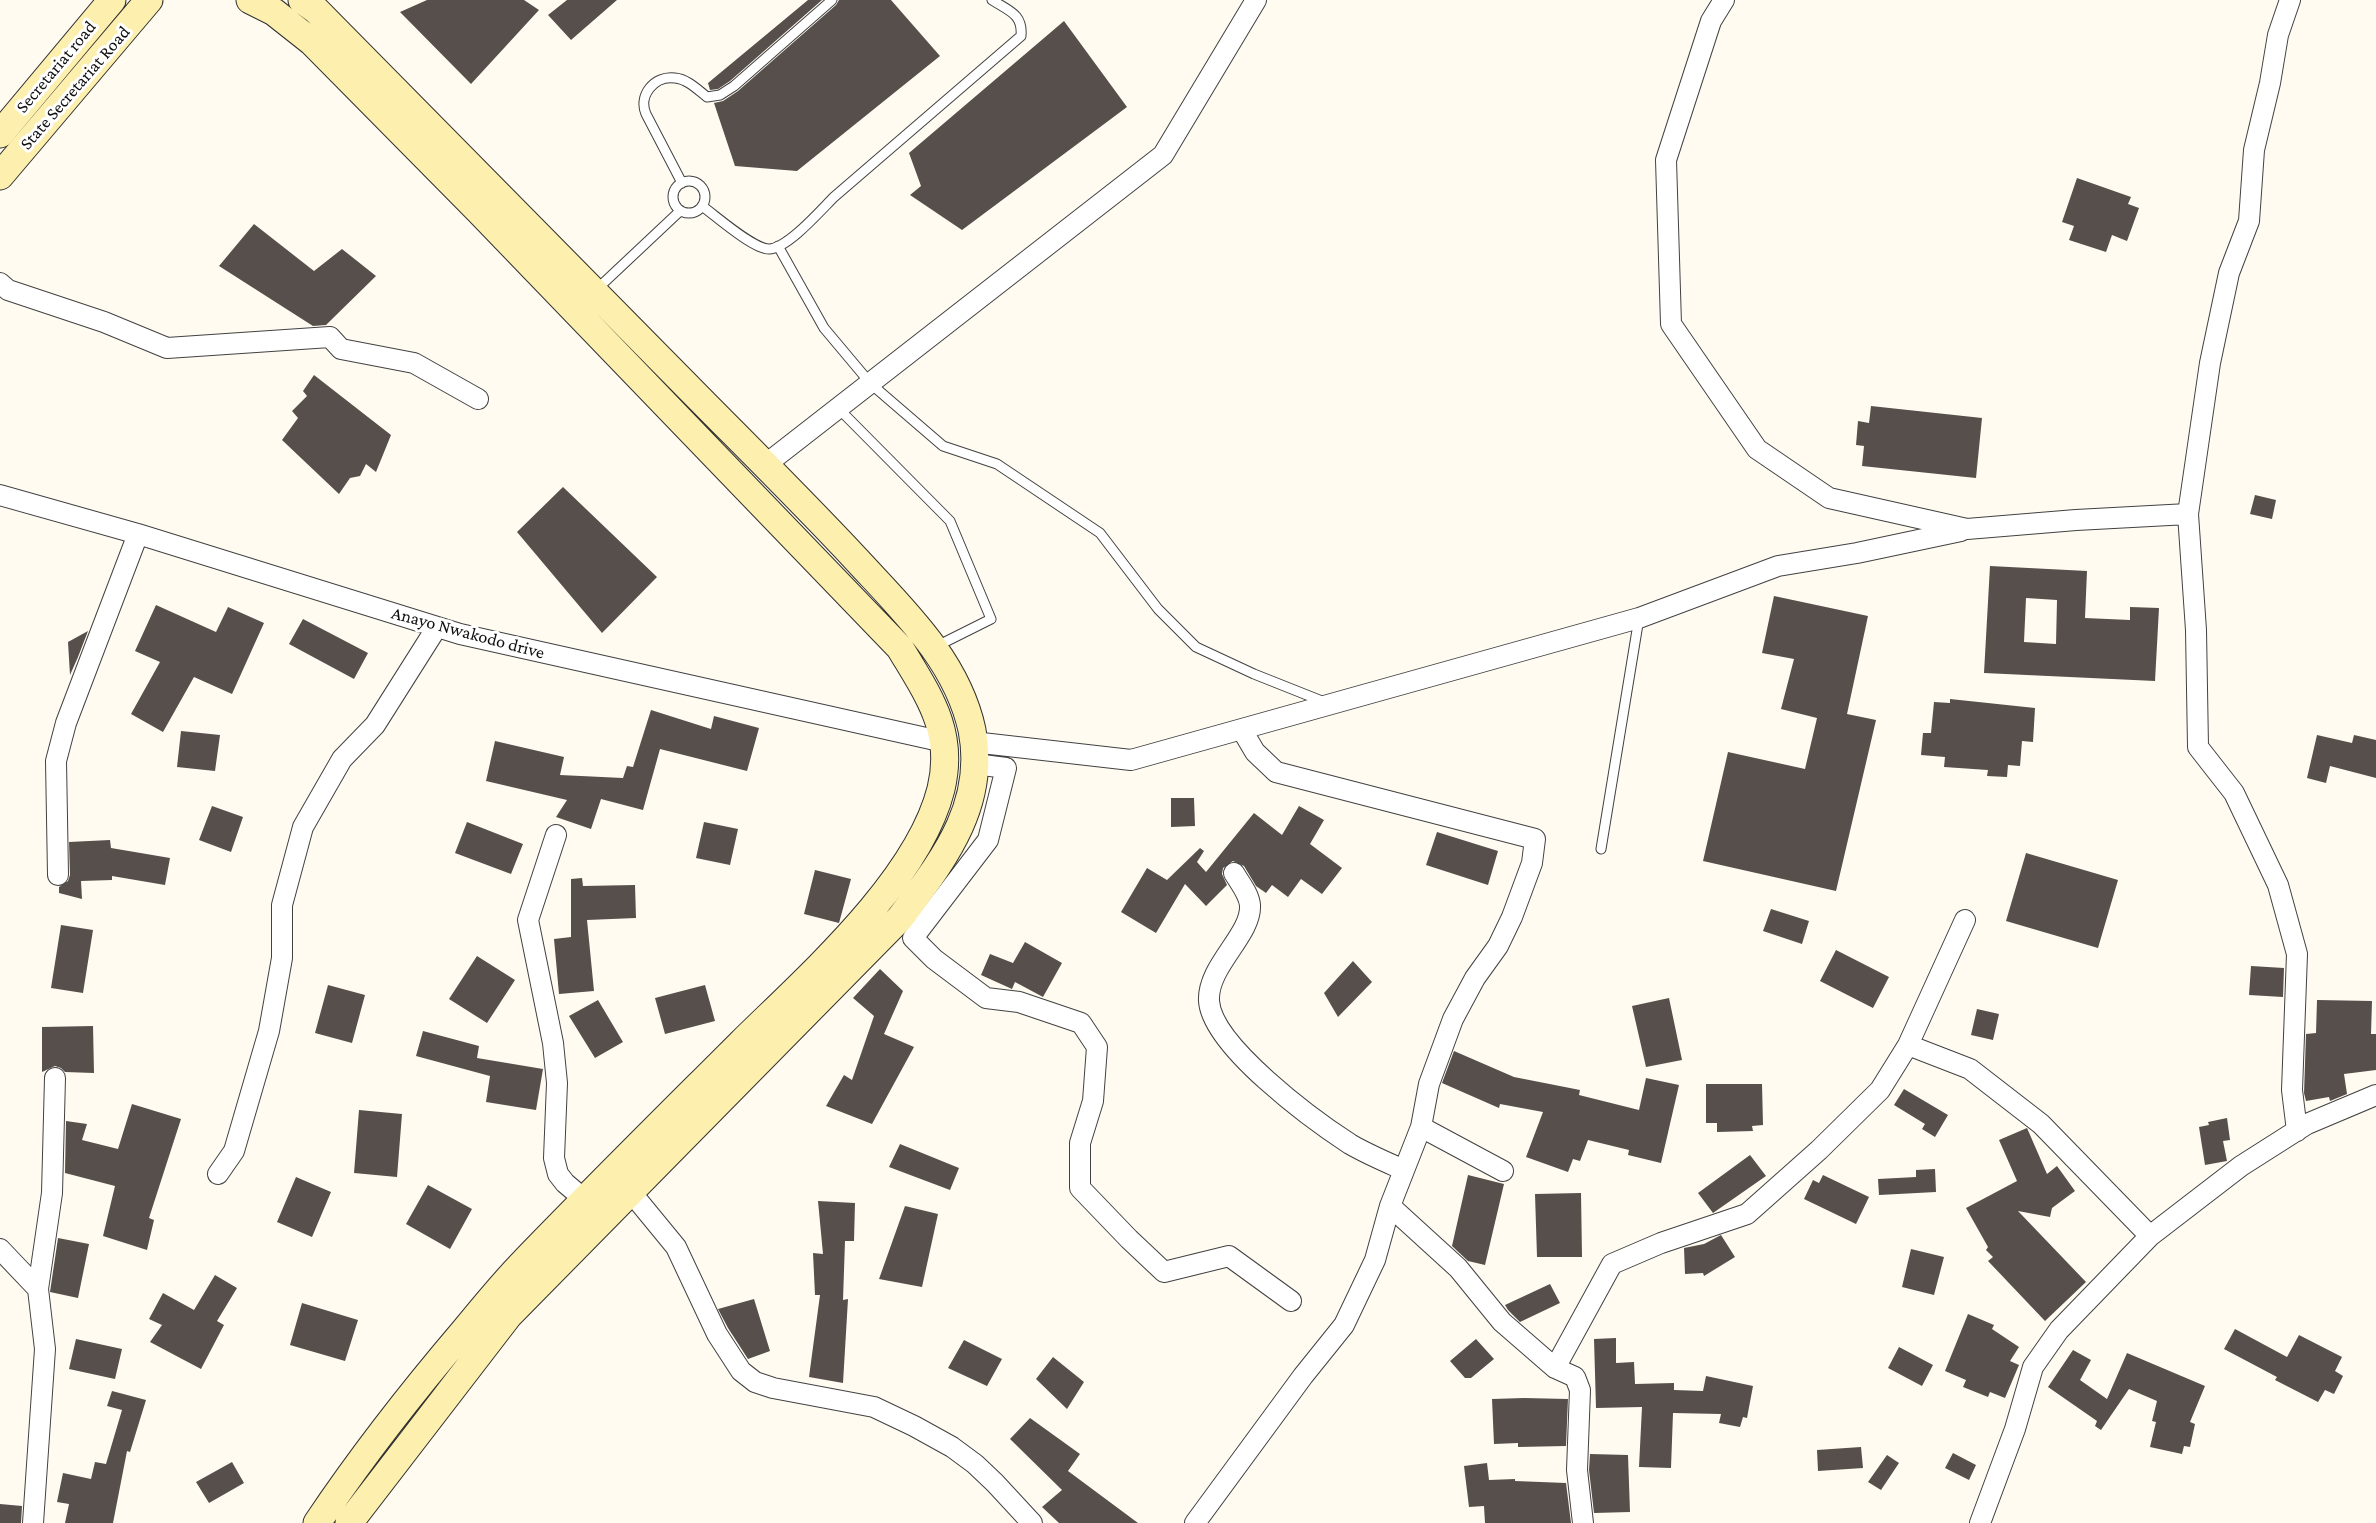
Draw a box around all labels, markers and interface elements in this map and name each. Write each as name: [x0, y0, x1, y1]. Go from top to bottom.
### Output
street label: Secretariat road: [11, 17, 101, 117]
street label: State Secretariat Road: [15, 22, 135, 154]
street label: Anayo Nwakodo drive: [389, 602, 547, 664]

